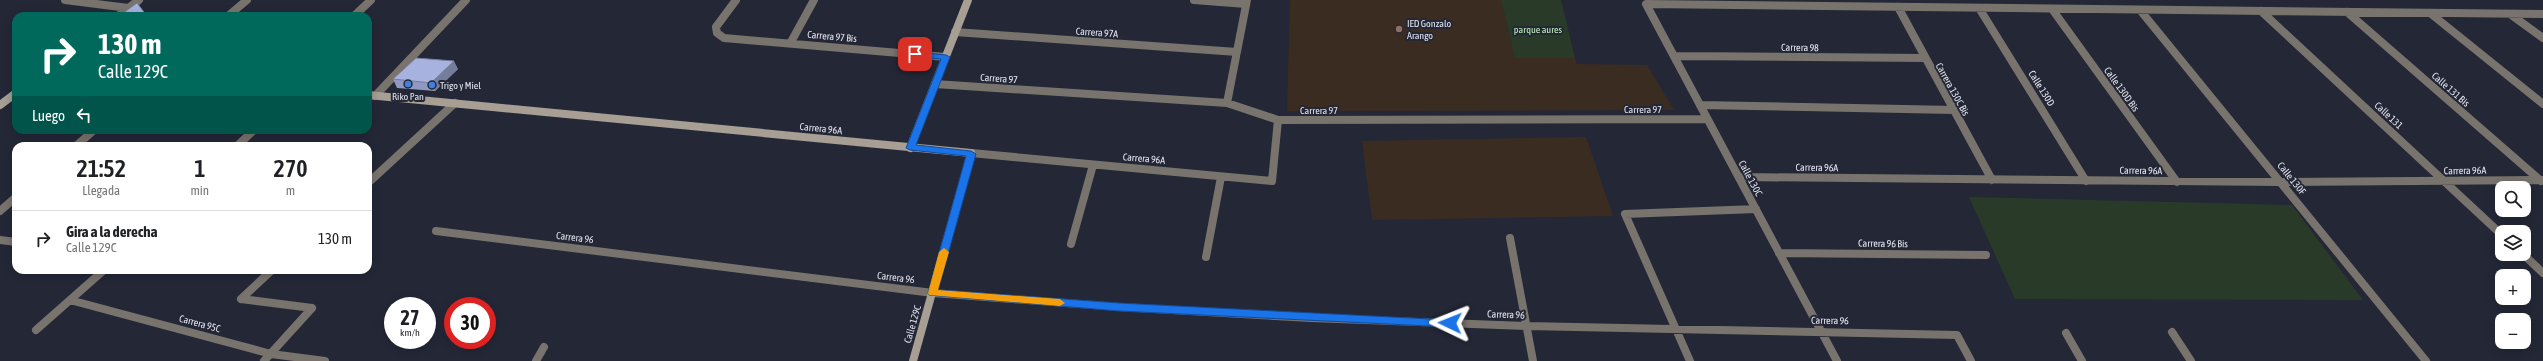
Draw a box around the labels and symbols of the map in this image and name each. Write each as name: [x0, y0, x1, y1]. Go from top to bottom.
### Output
place label: IED Gonzalo Arango: [1407, 18, 1451, 41]
marker: IED Gonzalo Arango: [1394, 24, 1404, 34]
park label: parque aures: [1514, 24, 1563, 35]
street label: Carrera 97A: [1075, 26, 1119, 39]
street label: Carrera 97 Bis: [807, 29, 858, 44]
pin: [898, 37, 932, 71]
street label: Carrera 98: [1781, 42, 1819, 53]
street label: Carrera 130C Bis: [1933, 61, 1972, 118]
street label: Calle 130D Bis: [2102, 65, 2142, 114]
street label: Calle 130D: [2026, 68, 2057, 108]
street label: Calle 131 Bis: [2430, 70, 2472, 109]
street label: Carrera 97: [980, 72, 1018, 85]
marker: Riko Pan: [403, 79, 413, 89]
marker: Trigo y Miel: [427, 80, 437, 90]
place label: Trigo y Miel: [440, 80, 481, 91]
place label: Riko Pan: [392, 91, 424, 102]
street label: Calle 131: [2372, 100, 2405, 131]
street label: Carrera 97: [1624, 104, 1662, 115]
street label: Carrera 97: [1300, 105, 1338, 116]
street label: Carrera 96A: [799, 121, 843, 136]
street label: Carrera 96A: [1122, 151, 1166, 166]
street label: Calle 130C: [1737, 158, 1765, 198]
street label: Calle 130F: [2275, 160, 2308, 197]
street label: Carrera 96A: [1796, 162, 1839, 173]
street label: Carrera 96A: [2120, 165, 2163, 176]
street label: Carrera 96A: [2444, 165, 2487, 176]
street label: Carrera 96: [556, 230, 595, 245]
street label: Carrera 96 Bis: [1858, 238, 1908, 249]
street label: Carrera 96: [877, 270, 916, 285]
speed limit sign: 30: [444, 297, 496, 349]
position arrow: [1429, 302, 1471, 344]
street label: Calle 129C: [902, 303, 923, 344]
street label: Carrera 96: [1487, 308, 1525, 321]
street label: Carrera 95C: [178, 313, 222, 334]
street label: Carrera 96: [1811, 315, 1849, 326]

